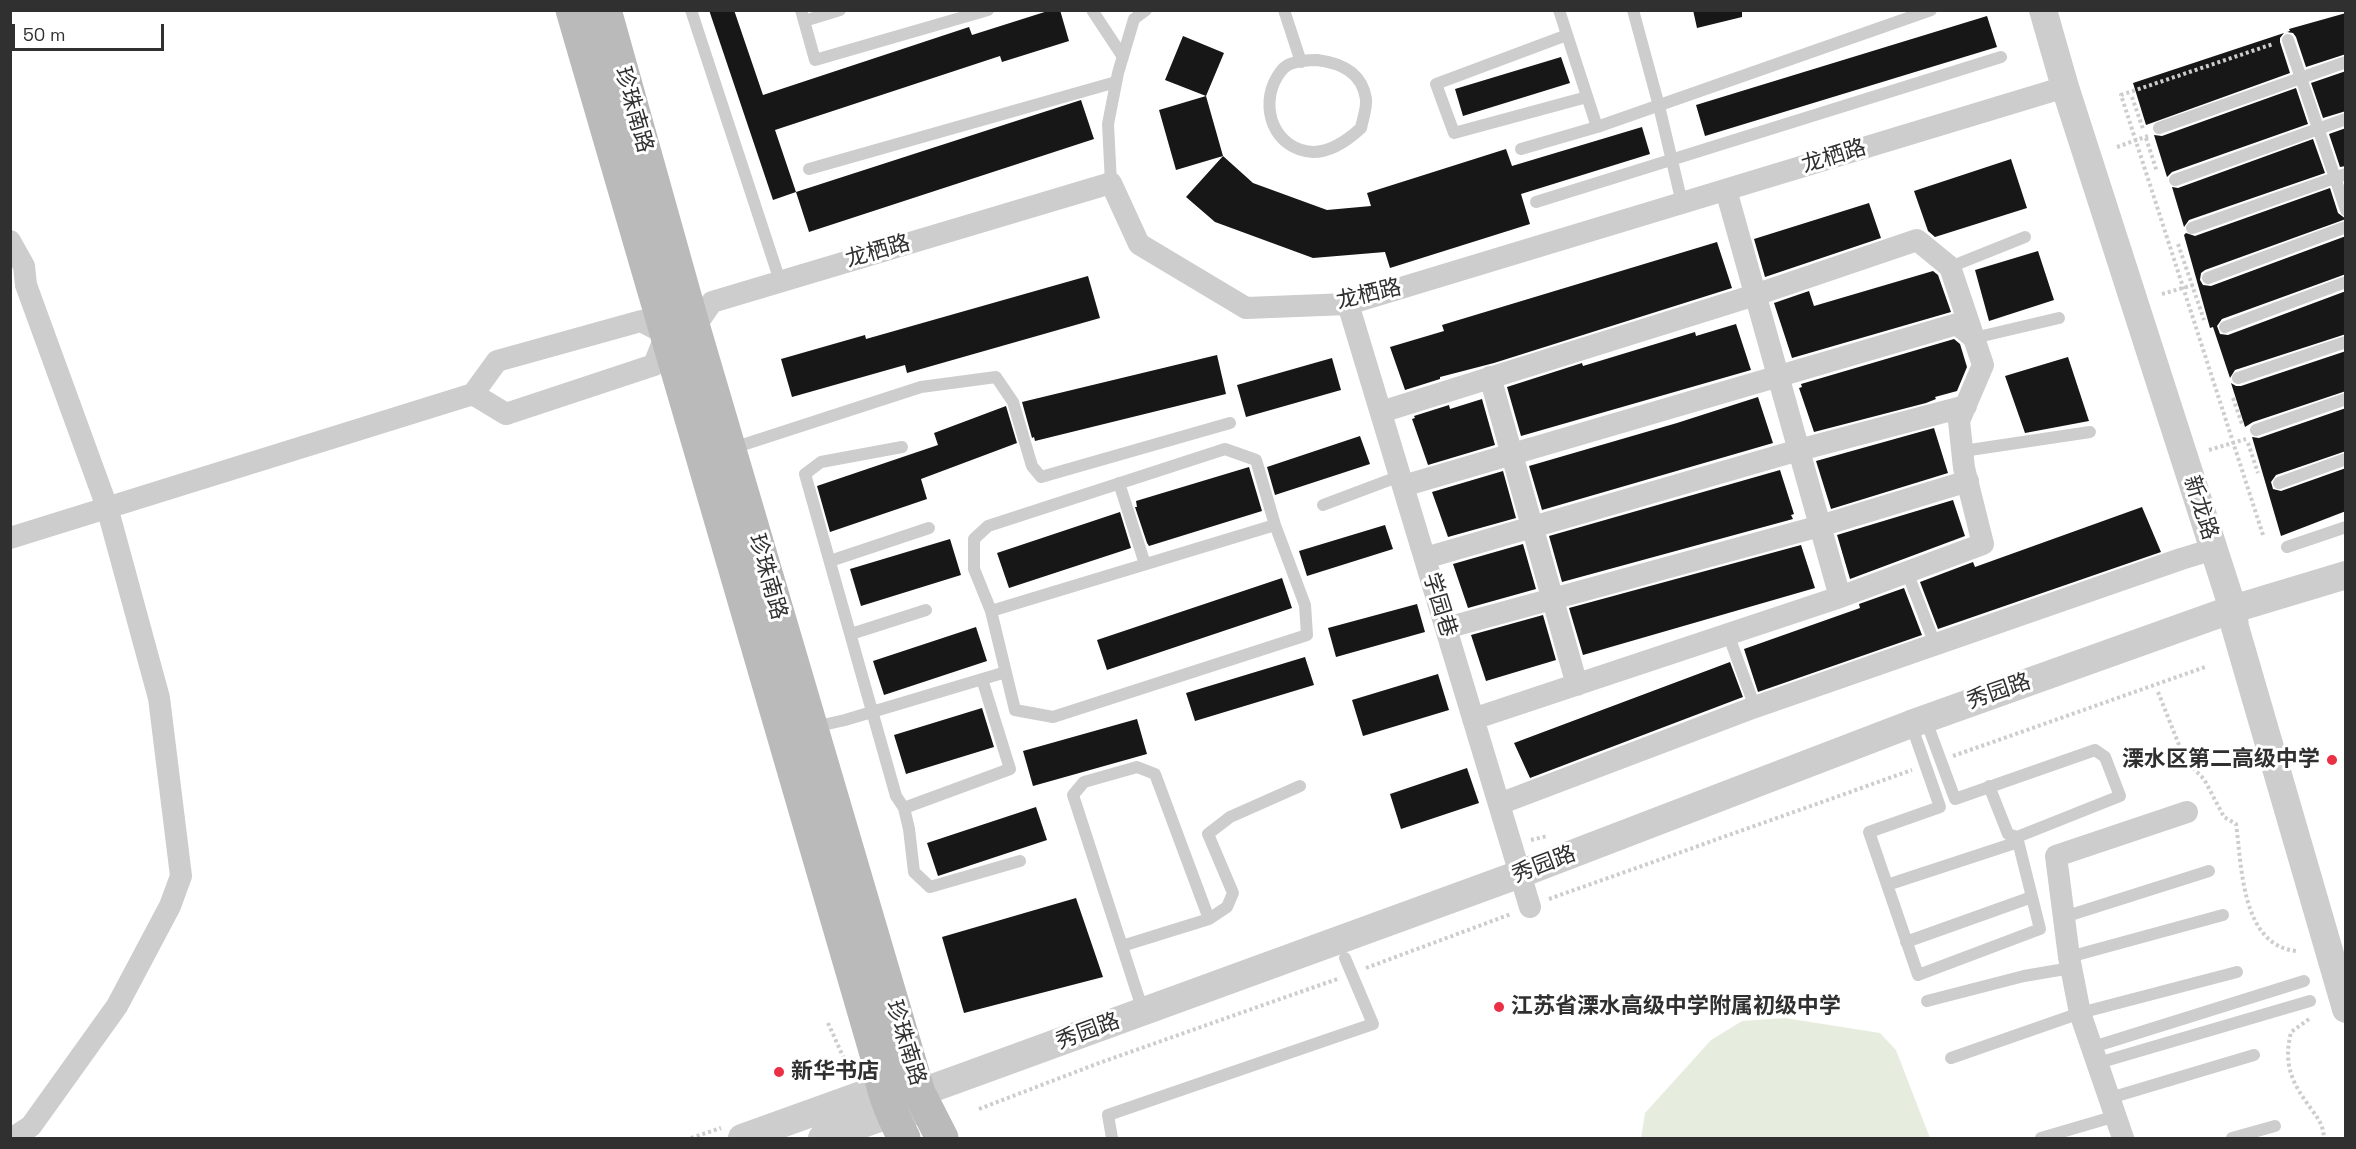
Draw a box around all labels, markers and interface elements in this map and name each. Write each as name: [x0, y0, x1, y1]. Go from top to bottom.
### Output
scale bar: [15, 12, 166, 50]
text: 50 m: [23, 23, 65, 46]
street label: 珍珠南路: [608, 64, 658, 156]
street label: 龙栖路: [1799, 135, 1869, 179]
street label: 龙栖路: [843, 230, 913, 274]
street label: 龙栖路: [1334, 275, 1404, 315]
street label: 新龙路: [2177, 473, 2223, 543]
street label: 珍珠南路: [742, 531, 792, 623]
street label: 学园巷: [1417, 570, 1461, 640]
street label: 秀园路: [1964, 669, 2034, 715]
place label: 溧水区第二高级中学: [2122, 747, 2320, 773]
marker: 溧水区第二高级中学: [2325, 753, 2339, 767]
street label: 秀园路: [1508, 841, 1580, 889]
place label: 江苏省溧水高级中学附属初级中学: [1511, 994, 1841, 1020]
street label: 珍珠南路: [880, 997, 930, 1089]
marker: 江苏省溧水高级中学附属初级中学: [1492, 1000, 1506, 1014]
street label: 秀园路: [1052, 1008, 1124, 1056]
place label: 新华书店: [791, 1059, 879, 1085]
marker: 新华书店: [772, 1065, 786, 1079]

